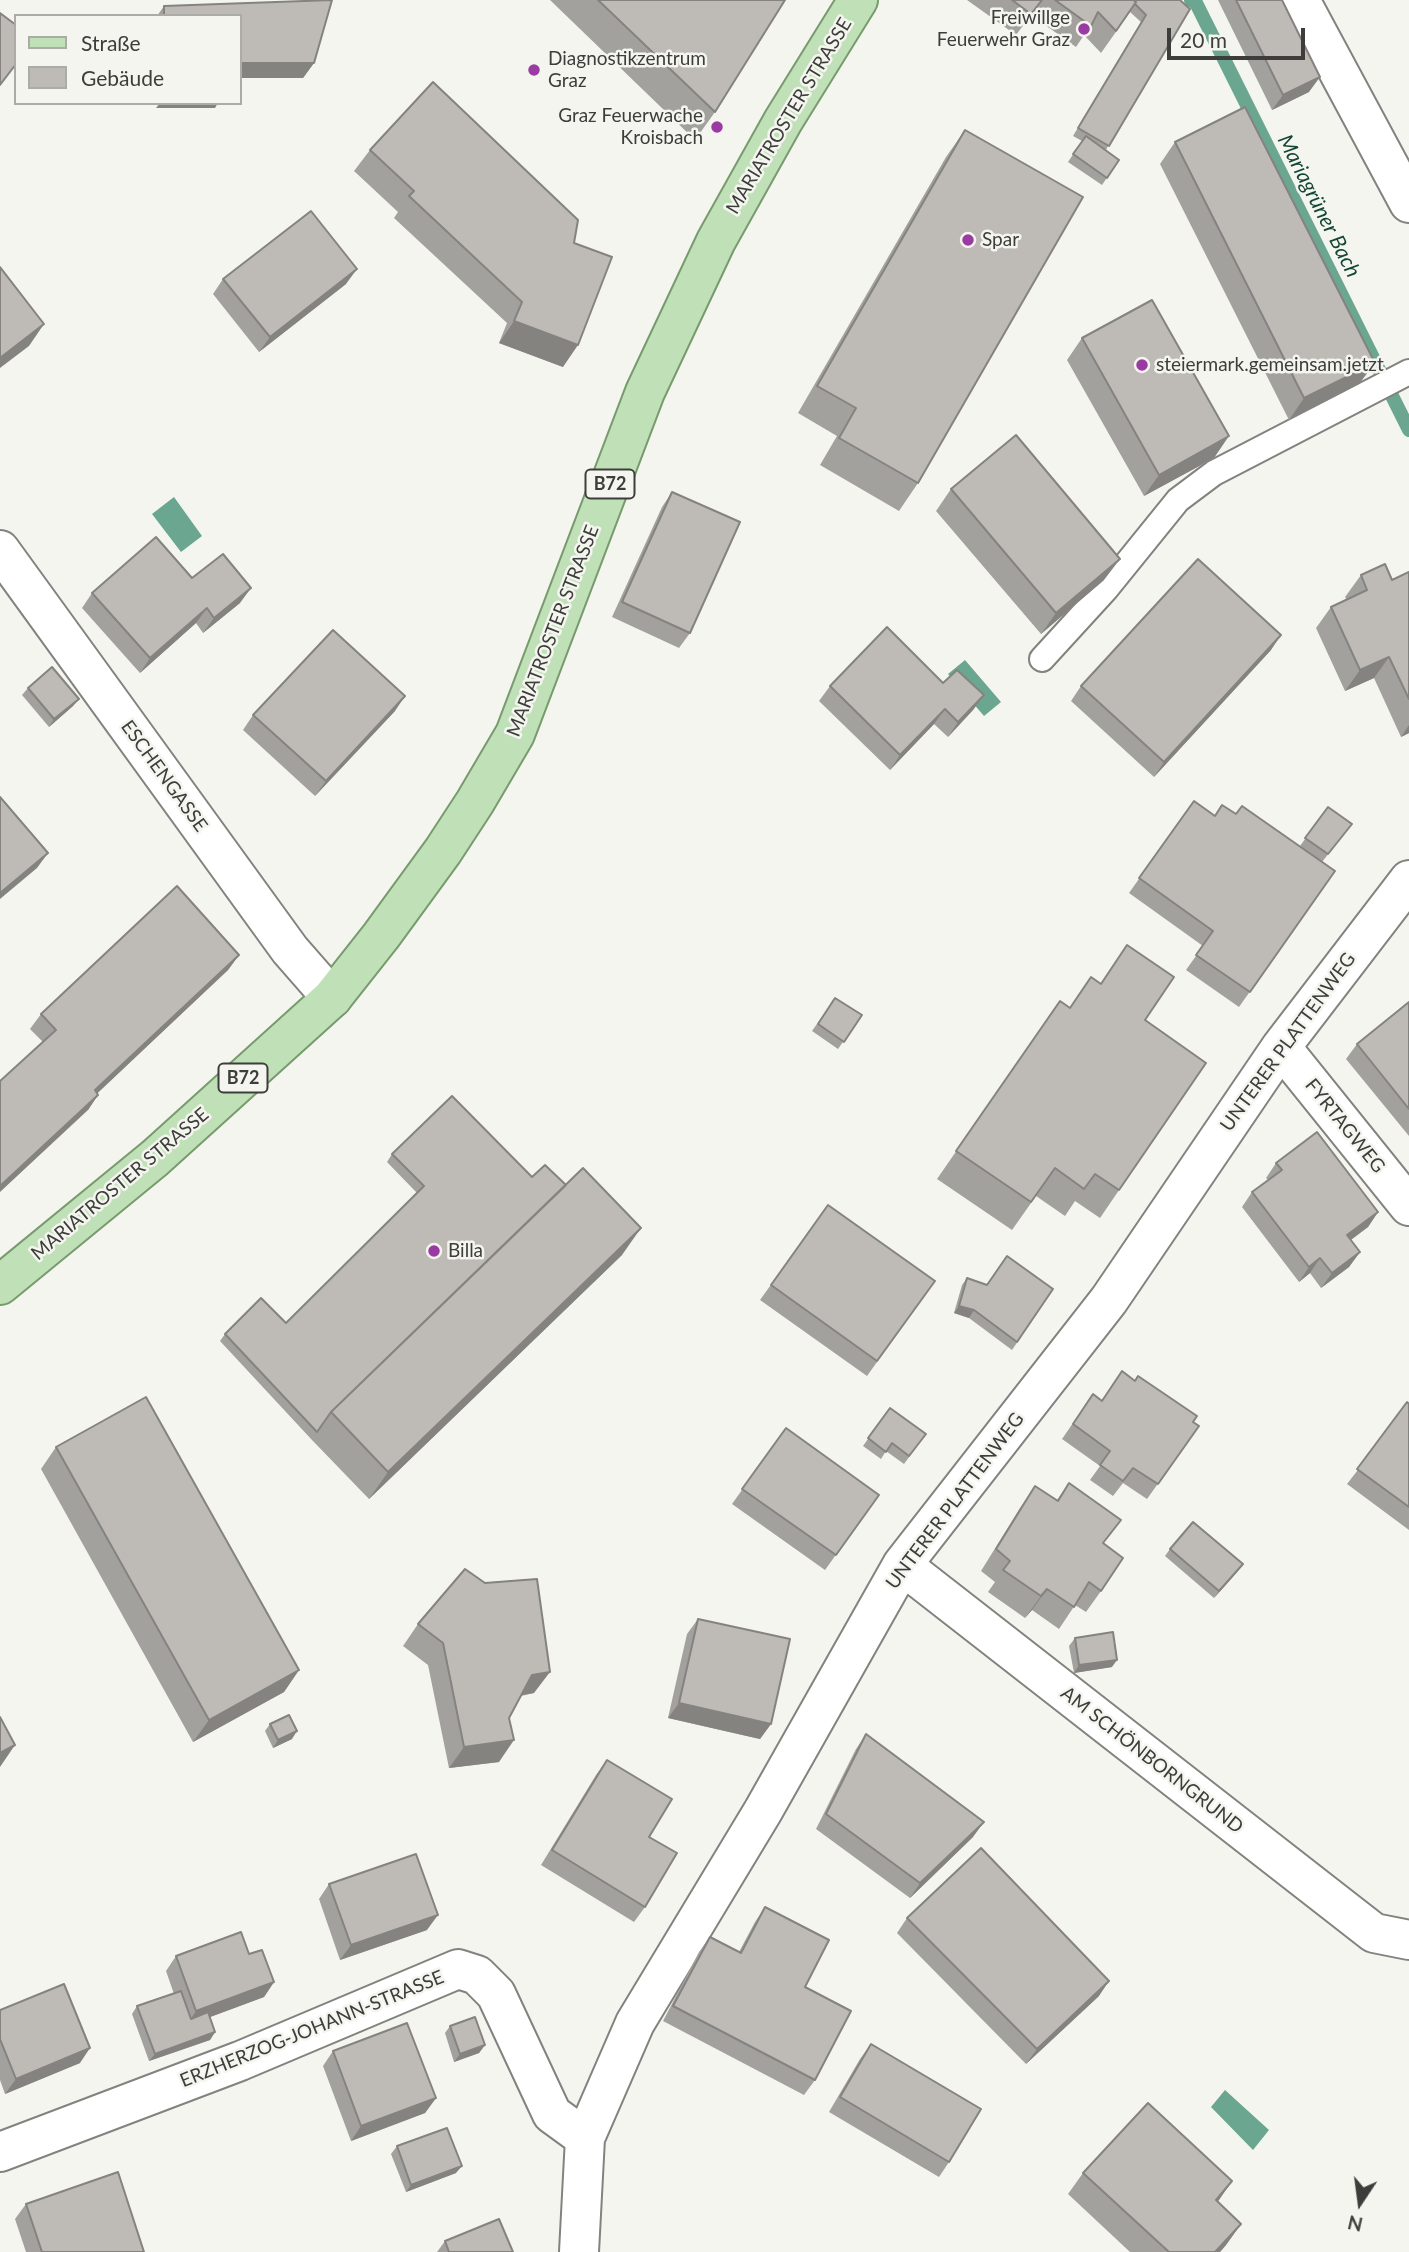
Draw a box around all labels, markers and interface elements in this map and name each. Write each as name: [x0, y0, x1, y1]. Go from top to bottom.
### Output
place label: Freiwillge Feuerwehr Graz: [937, 7, 1070, 51]
legend: [14, 14, 242, 105]
street label: MARIATROSTER STRASSE: [721, 14, 857, 218]
scale bar: [1171, 14, 1309, 58]
marker: Freiwillge Feuerwehr Graz: [1076, 21, 1092, 37]
text: 20 m: [1180, 27, 1227, 52]
text: Straße: [81, 30, 141, 55]
place label: Diagnostikzentrum Graz: [548, 48, 706, 92]
marker: Diagnostikzentrum Graz: [526, 62, 542, 78]
text: Gebäude: [81, 65, 164, 90]
place label: Graz Feuerwache Kroisbach: [558, 105, 703, 149]
marker: Graz Feuerwache Kroisbach: [709, 119, 725, 135]
water label: Mariagrüner Bach: [1272, 130, 1366, 282]
place label: Spar: [982, 229, 1019, 251]
marker: Spar: [960, 232, 976, 248]
place label: steiermark.gemeinsam.jetzt: [1156, 354, 1384, 376]
marker: steiermark.gemeinsam.jetzt: [1134, 357, 1150, 373]
road number: B72: [586, 470, 634, 498]
street label: MARIATROSTER STRASSE: [502, 522, 604, 740]
street label: ESCHENGASSE: [116, 716, 212, 836]
street label: UNTERER PLATTENWEG: [1216, 948, 1360, 1136]
road number: B72: [218, 1064, 268, 1092]
street label: FYRTAGWEG: [1300, 1074, 1390, 1178]
street label: MARIATROSTER STRASSE: [27, 1103, 213, 1265]
place label: Billa: [448, 1240, 483, 1262]
marker: Billa: [426, 1243, 442, 1259]
street label: UNTERER PLATTENWEG: [881, 1408, 1029, 1594]
street label: AM SCHÖNBORNGRUND: [1056, 1682, 1248, 1838]
street label: ERZHERZOG-JOHANN-STRASSE: [177, 1966, 447, 2092]
north arrow: [1325, 2168, 1395, 2238]
text: N: [1345, 2211, 1365, 2237]

